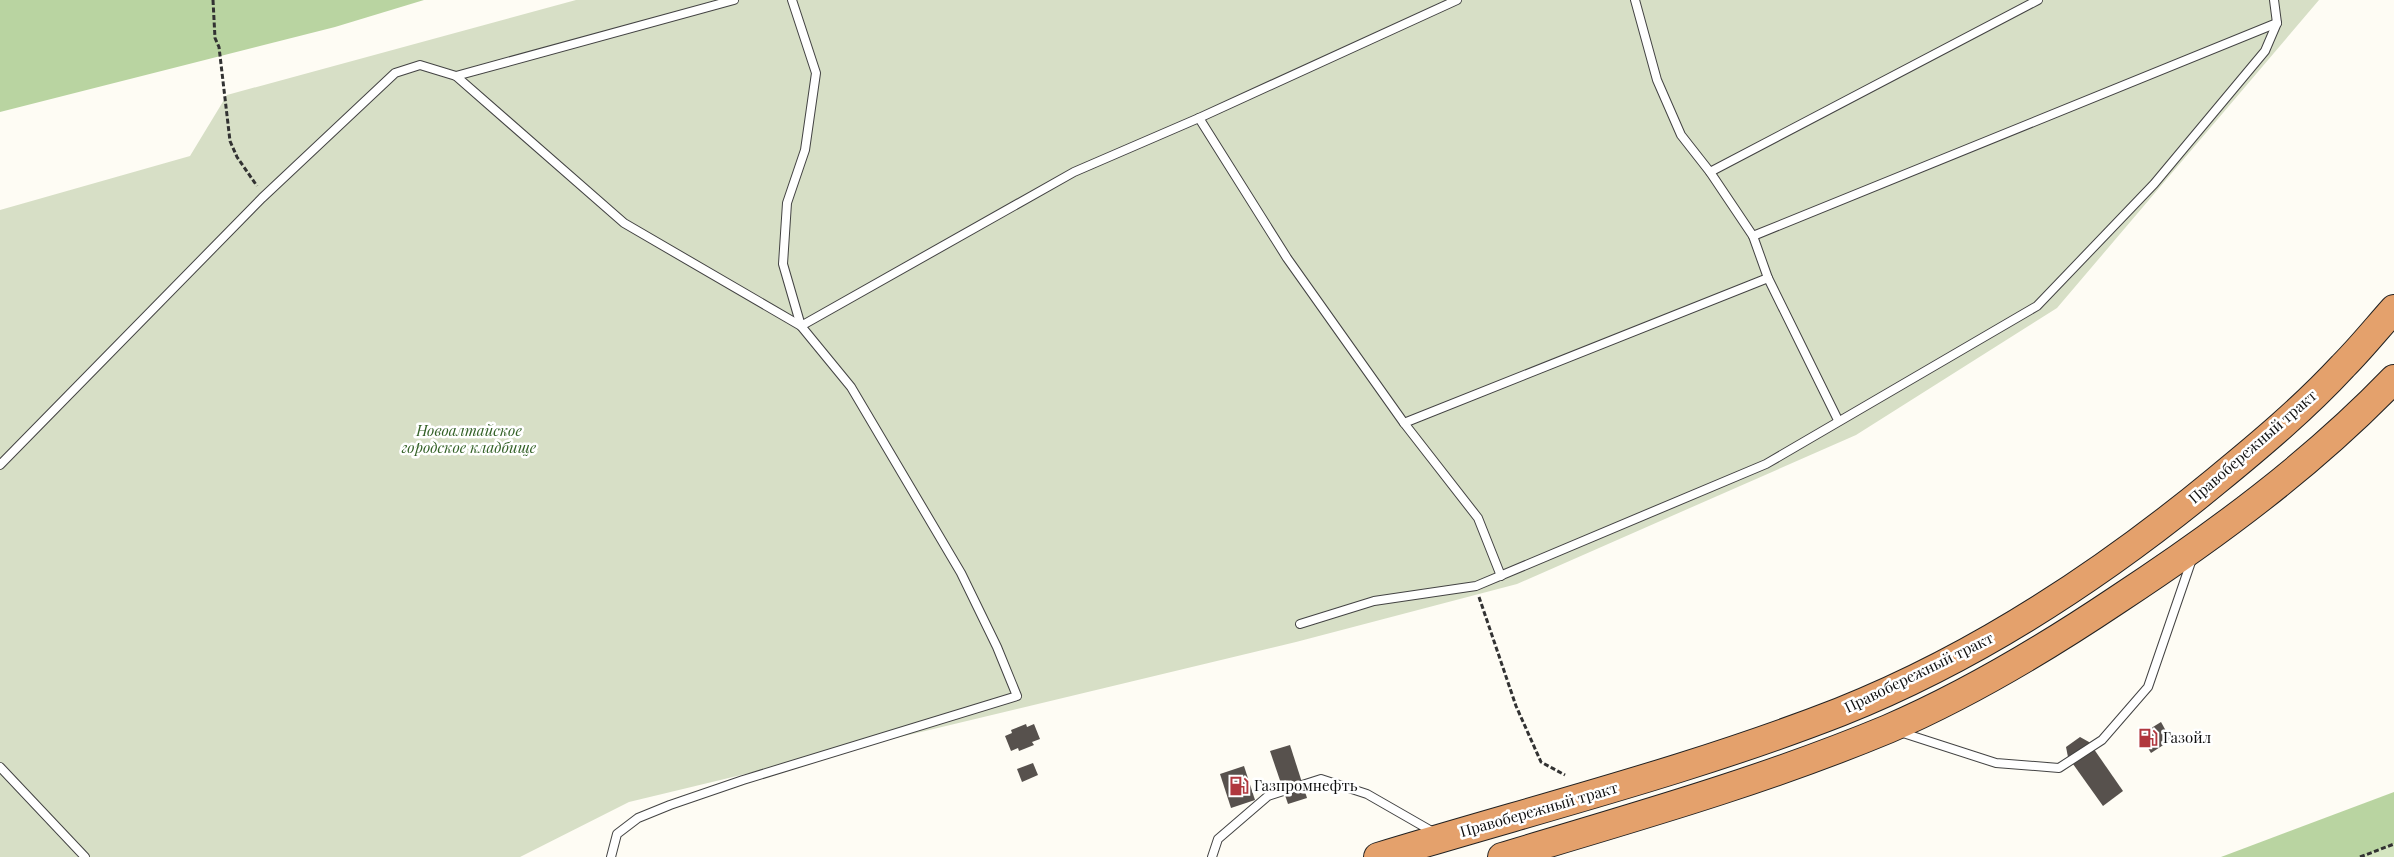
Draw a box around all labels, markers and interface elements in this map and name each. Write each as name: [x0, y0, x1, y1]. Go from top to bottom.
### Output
street label: Правобережный тракт: [2184, 385, 2321, 507]
park label: Новоалтайское городское кладбище: [401, 420, 537, 457]
street label: Правобережный тракт: [1841, 627, 1996, 717]
fuel station icon: Газойл: [2137, 727, 2159, 749]
place label: Газойл: [2163, 727, 2212, 747]
fuel station icon: Газпромнефть: [1228, 775, 1250, 797]
place label: Газпромнефть: [1254, 775, 1358, 795]
street label: Правобережный тракт: [1457, 777, 1620, 841]

